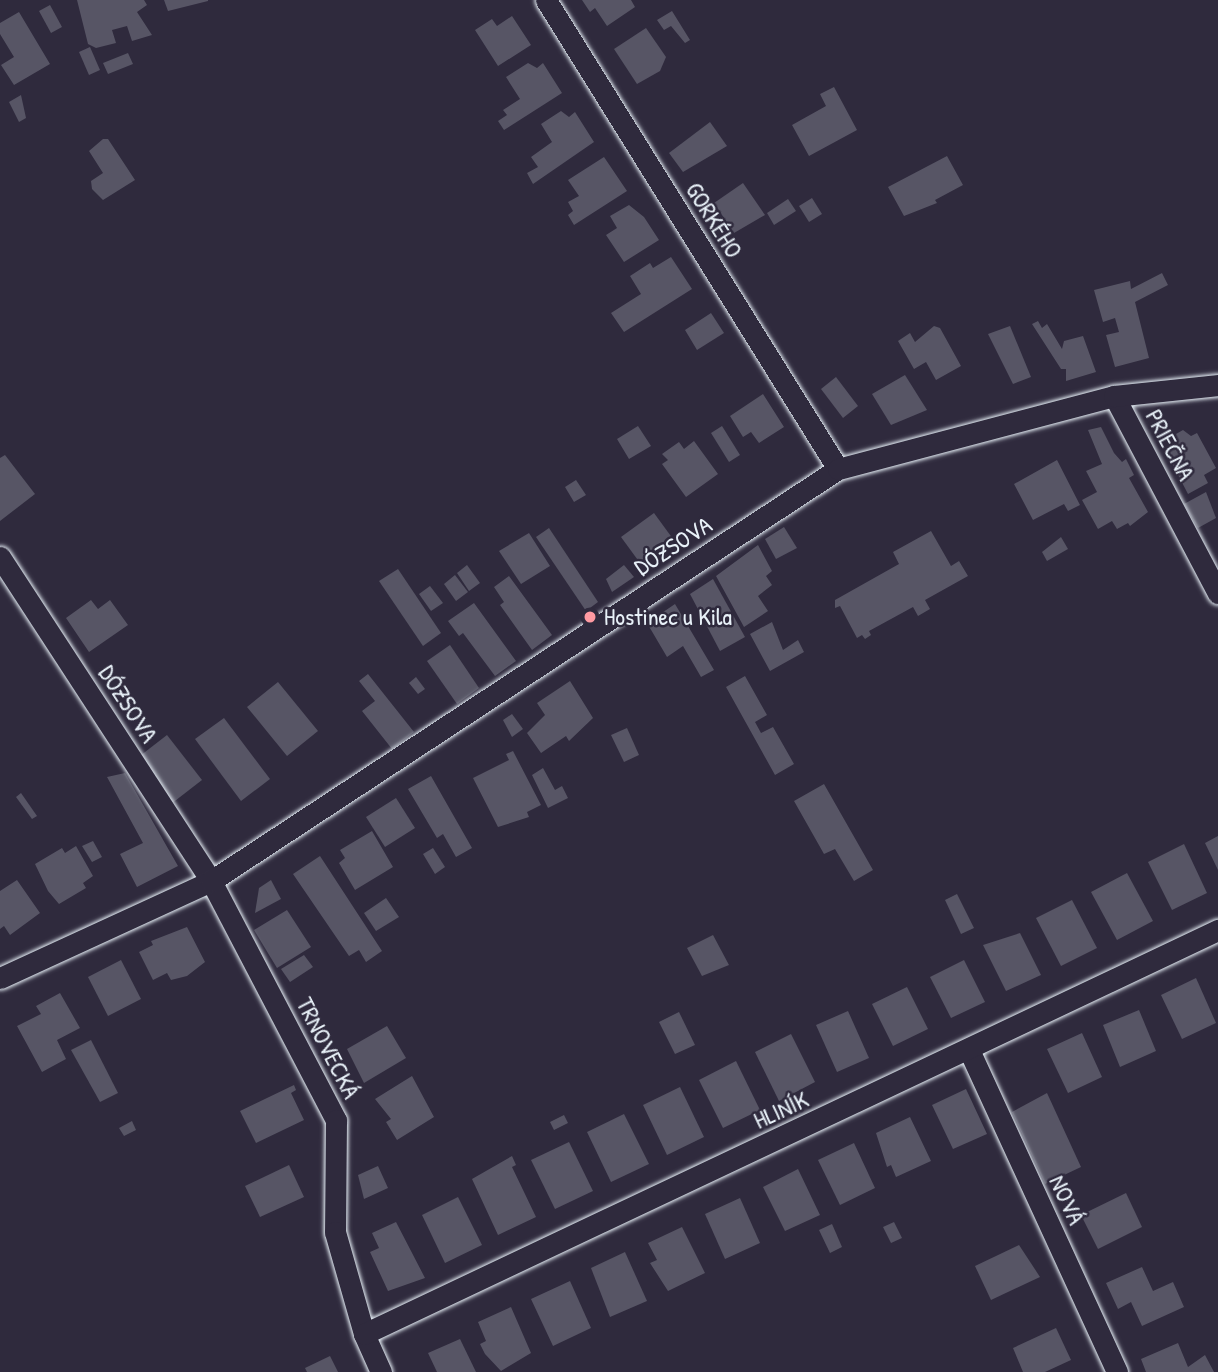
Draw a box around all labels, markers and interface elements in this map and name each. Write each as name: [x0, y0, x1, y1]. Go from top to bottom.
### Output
street label: GORKÉHO: [680, 177, 748, 263]
street label: PRIEČNA: [1139, 405, 1201, 485]
street label: DÓZSOVA: [629, 510, 717, 582]
place label: Hostinec u Kila: [604, 603, 732, 631]
marker: Hostinec u Kila: [582, 609, 598, 625]
street label: DÓZSOVA: [92, 660, 164, 748]
street label: TRNOVECKÁ: [290, 993, 366, 1103]
street label: HLINÍK: [749, 1085, 813, 1135]
street label: NOVÁ: [1043, 1171, 1091, 1229]

